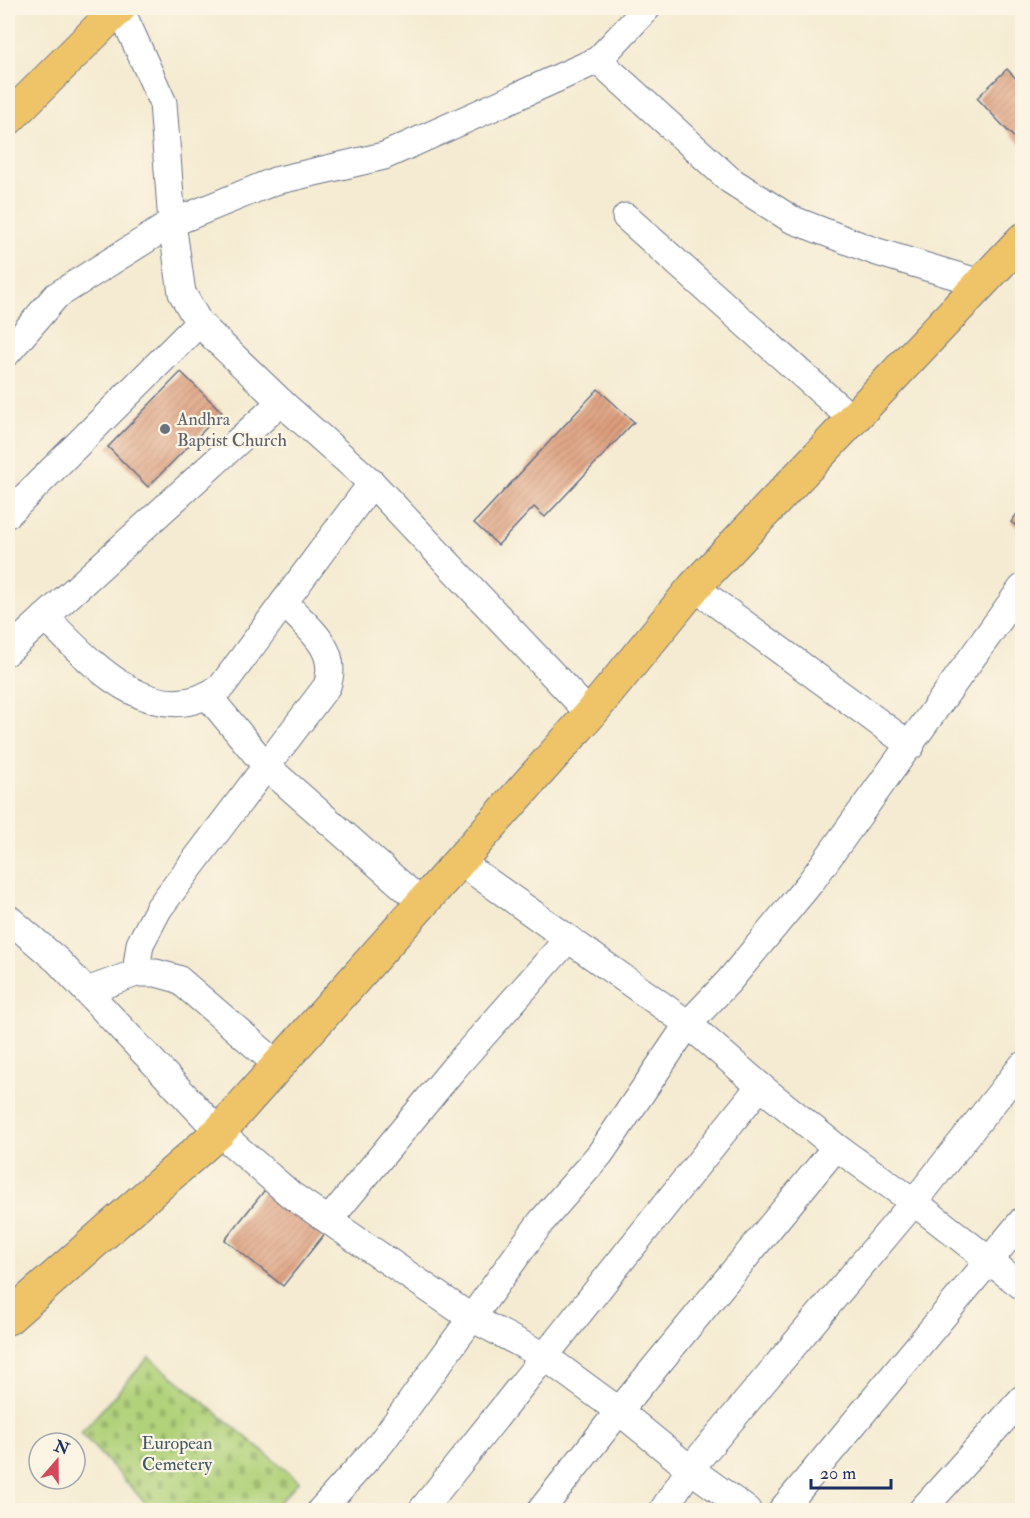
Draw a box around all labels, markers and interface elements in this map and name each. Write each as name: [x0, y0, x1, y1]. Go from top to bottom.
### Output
place label: Andhra Baptist Church: [176, 408, 287, 452]
marker: Andhra Baptist Church: [158, 422, 172, 436]
north arrow: [27, 1431, 87, 1491]
park label: European Cemetery: [142, 1432, 213, 1476]
text: N: [51, 1436, 73, 1460]
scale bar: [811, 1452, 890, 1490]
text: 20 m: [820, 1462, 856, 1485]

